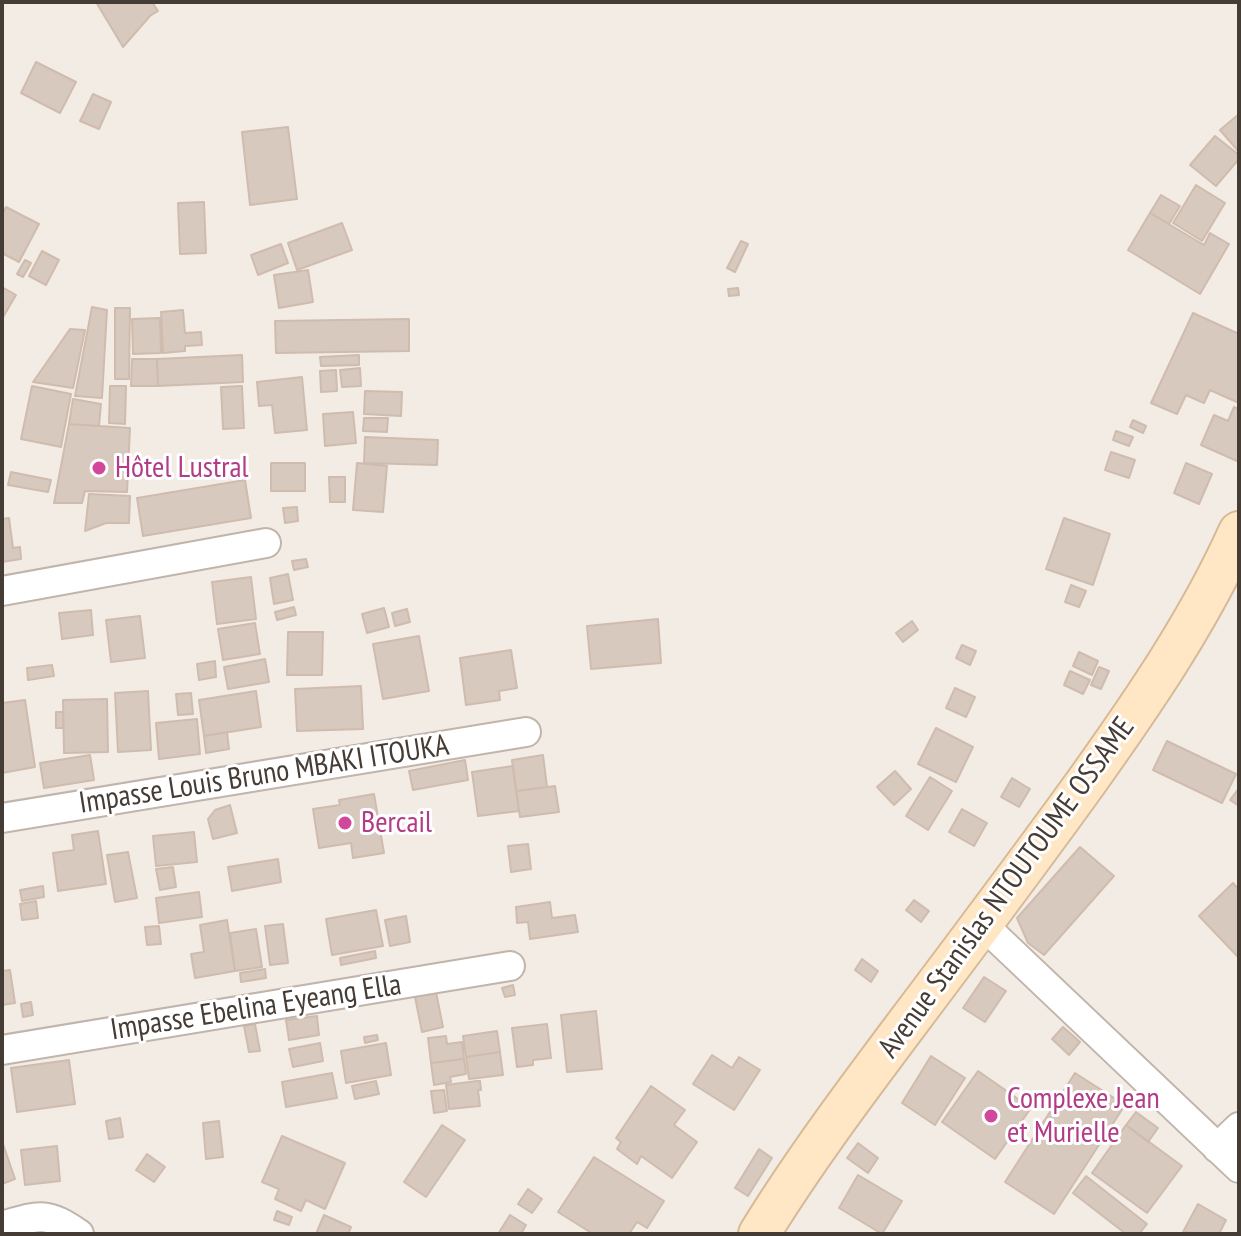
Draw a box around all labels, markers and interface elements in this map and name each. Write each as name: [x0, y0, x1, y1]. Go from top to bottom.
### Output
place label: Hôtel Lustral: [115, 450, 248, 486]
marker: Hôtel Lustral: [90, 459, 108, 477]
street label: Avenue Stanislas NTOUTOUME OSSAME: [871, 711, 1143, 1065]
street label: Impasse Louis Bruno MBAKI ITOUKA: [77, 728, 451, 822]
place label: Bercail: [361, 805, 432, 841]
marker: Bercail: [336, 814, 354, 832]
street label: Impasse Ebelina Eyeang Ella: [108, 967, 404, 1049]
place label: Complexe Jean et Murielle: [1007, 1081, 1160, 1152]
marker: Complexe Jean et Murielle: [982, 1107, 1000, 1125]

